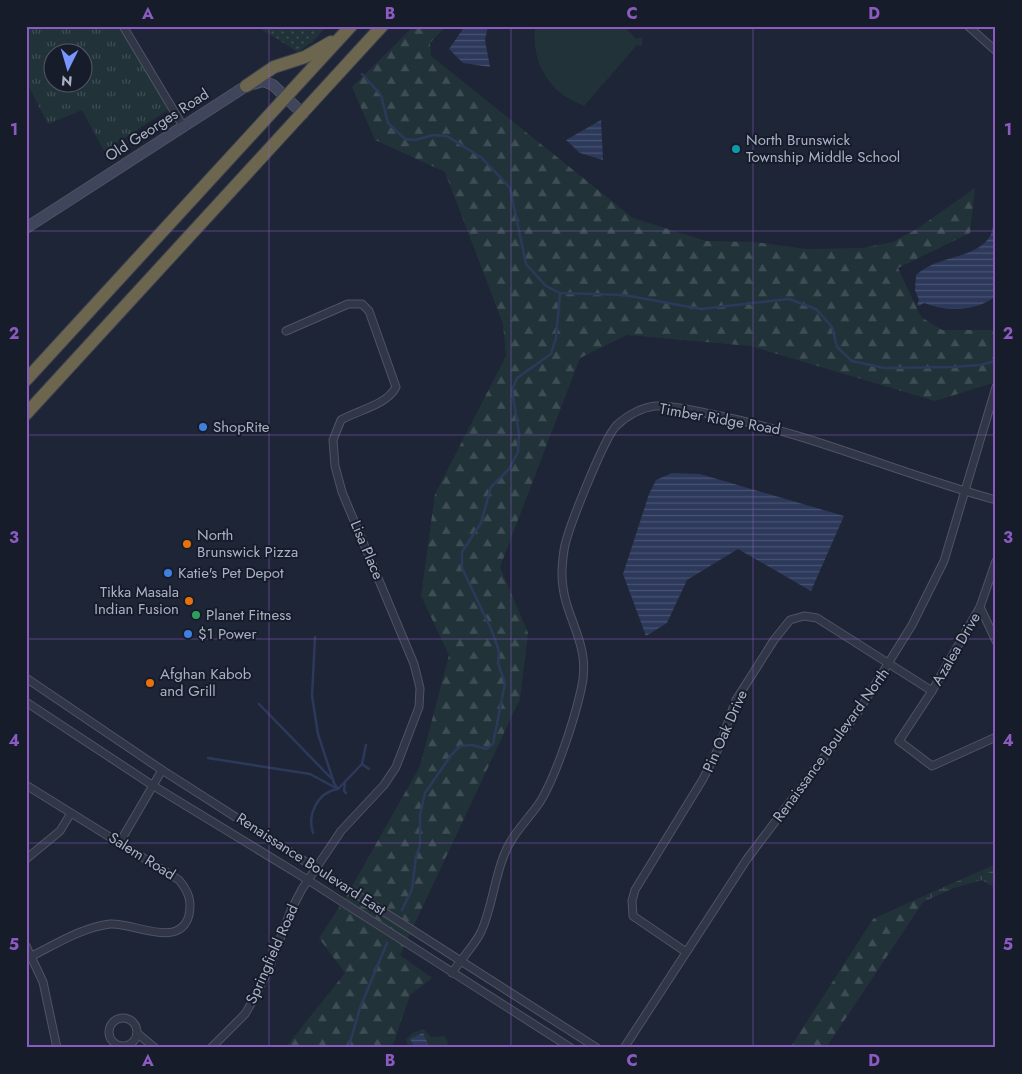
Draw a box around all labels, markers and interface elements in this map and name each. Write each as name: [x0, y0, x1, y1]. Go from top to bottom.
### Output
text: A: [141, 2, 154, 25]
text: B: [385, 2, 395, 25]
text: C: [626, 2, 638, 25]
text: D: [868, 2, 880, 25]
north arrow: [42, 42, 92, 92]
text: N: [60, 71, 73, 91]
street label: Old Georges Road: [101, 83, 213, 167]
text: 1: [10, 118, 18, 141]
text: 1: [1004, 118, 1012, 141]
place label: North Brunswick Township Middle School: [746, 129, 900, 168]
marker: North Brunswick Township Middle School: [730, 143, 742, 155]
text: 2: [9, 322, 19, 345]
text: 2: [1003, 322, 1013, 345]
street label: Timber Ridge Road: [658, 398, 782, 440]
place label: ShopRite: [213, 416, 270, 438]
marker: ShopRite: [197, 421, 209, 433]
street label: Lisa Place: [345, 517, 389, 583]
place label: North Brunswick Pizza: [197, 524, 298, 563]
text: 3: [9, 526, 19, 549]
text: 3: [1003, 526, 1013, 549]
marker: North Brunswick Pizza: [181, 538, 193, 550]
place label: Katie's Pet Depot: [178, 562, 284, 584]
marker: Katie's Pet Depot: [162, 567, 174, 579]
place label: Tikka Masala Indian Fusion: [94, 581, 179, 620]
marker: Tikka Masala Indian Fusion: [183, 595, 195, 607]
place label: Planet Fitness: [206, 604, 291, 626]
street label: Azalea Drive: [926, 608, 986, 690]
marker: Planet Fitness: [190, 609, 202, 621]
place label: $1 Power: [198, 623, 257, 645]
marker: $1 Power: [182, 628, 194, 640]
place label: Afghan Kabob and Grill: [160, 663, 252, 702]
street label: Renaissance Boulevard North: [768, 663, 894, 827]
marker: Afghan Kabob and Grill: [144, 677, 156, 689]
street label: Pin Oak Drive: [697, 686, 753, 776]
text: 4: [8, 729, 20, 752]
text: 4: [1002, 729, 1014, 752]
street label: Renaissance Boulevard East: [232, 807, 390, 921]
street label: Salem Road: [104, 827, 180, 885]
street label: Springfield Road: [240, 901, 304, 1007]
text: 5: [9, 933, 19, 956]
text: 5: [1003, 933, 1013, 956]
text: A: [141, 1049, 154, 1072]
text: B: [385, 1049, 395, 1072]
text: C: [626, 1049, 638, 1072]
text: D: [868, 1049, 880, 1072]

